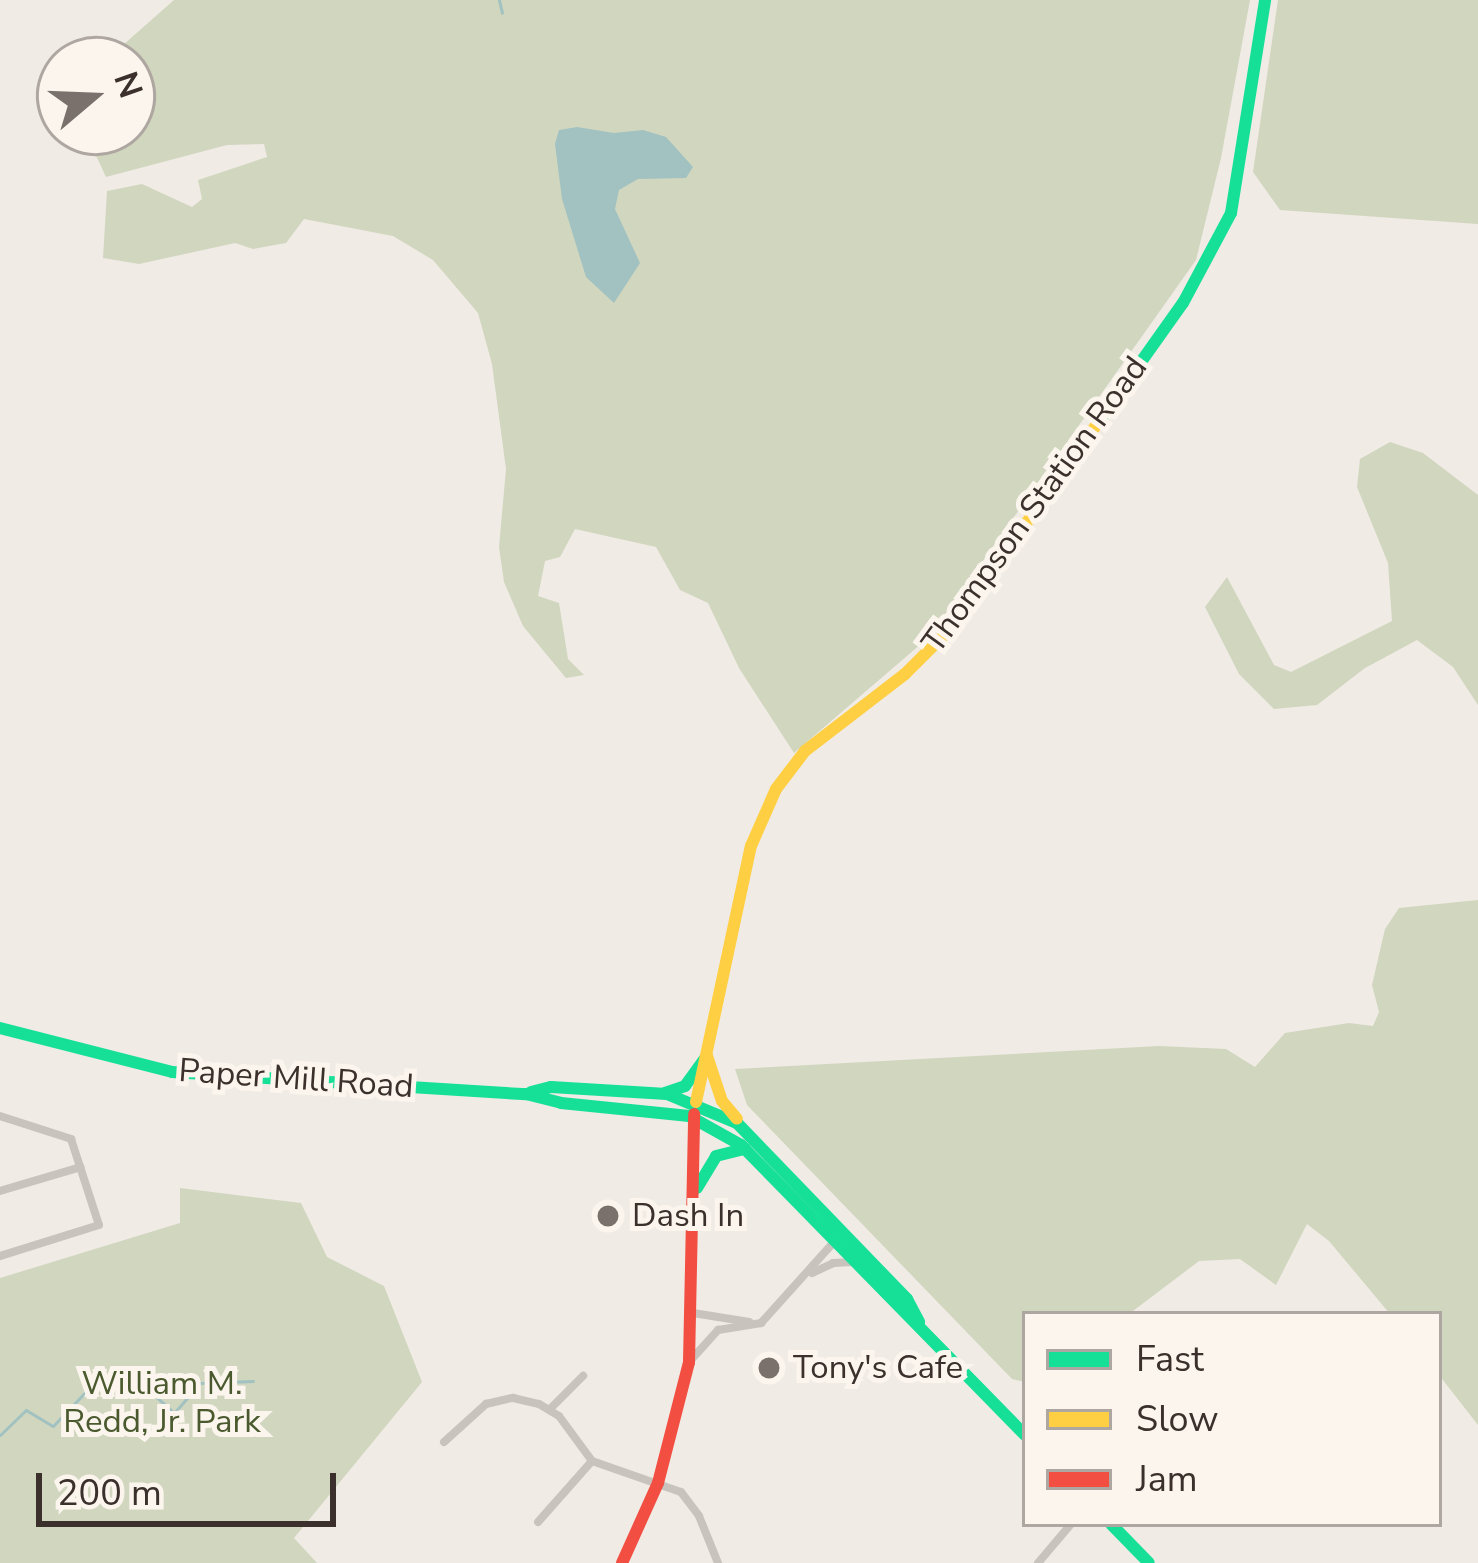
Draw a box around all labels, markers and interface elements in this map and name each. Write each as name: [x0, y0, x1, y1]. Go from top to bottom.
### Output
north arrow: [36, 36, 156, 156]
text: N: [102, 66, 153, 104]
street label: Thompson Station Road: [914, 349, 1156, 661]
street label: Paper Mill Road: [177, 1051, 415, 1107]
place label: Dash In: [632, 1196, 744, 1236]
marker: Dash In: [595, 1203, 621, 1229]
legend: [1022, 1311, 1442, 1527]
text: Fast: [1136, 1335, 1204, 1384]
place label: Tony's Cafe: [793, 1348, 963, 1388]
marker: Tony's Cafe: [756, 1355, 782, 1381]
park label: William M. Redd, Jr. Park: [63, 1364, 261, 1442]
text: Slow: [1136, 1395, 1219, 1444]
scale bar: [42, 1449, 342, 1523]
text: Jam: [1136, 1455, 1198, 1504]
text: 200 m: [57, 1469, 162, 1518]

